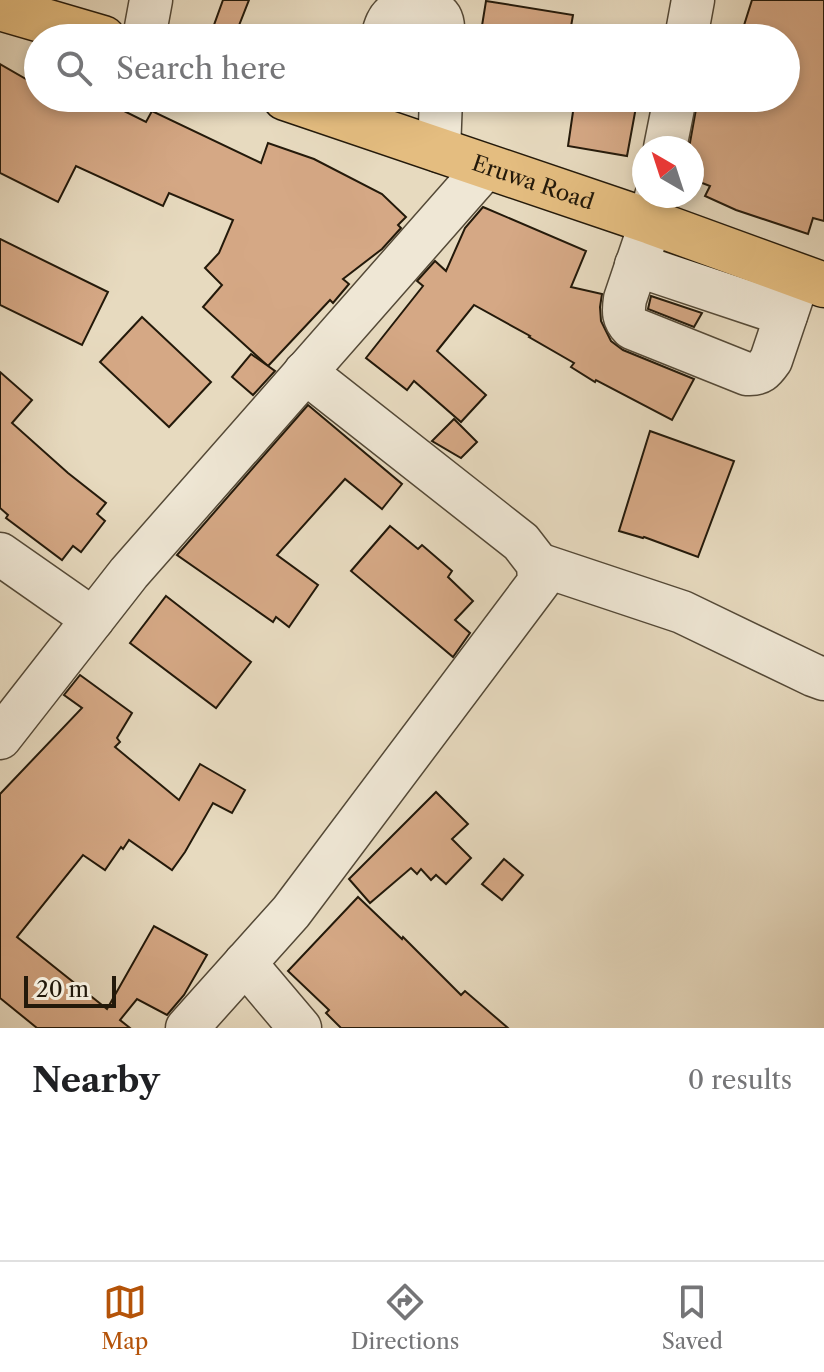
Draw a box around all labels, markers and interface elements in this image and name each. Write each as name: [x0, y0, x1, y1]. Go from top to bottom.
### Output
search box: [24, 24, 800, 112]
icon: search: [52, 46, 96, 90]
text: Search here: [116, 50, 286, 87]
north arrow: [632, 136, 704, 208]
street label: Eruwa Road: [469, 149, 597, 216]
scale bar: [24, 972, 116, 1008]
text: 20 m: [36, 976, 89, 1003]
text: Nearby: [32, 1059, 160, 1101]
text: 0 results: [688, 1064, 792, 1096]
tab: Map: [101, 1280, 148, 1355]
tab: Directions: [351, 1280, 459, 1355]
tab: Saved: [662, 1280, 723, 1355]

